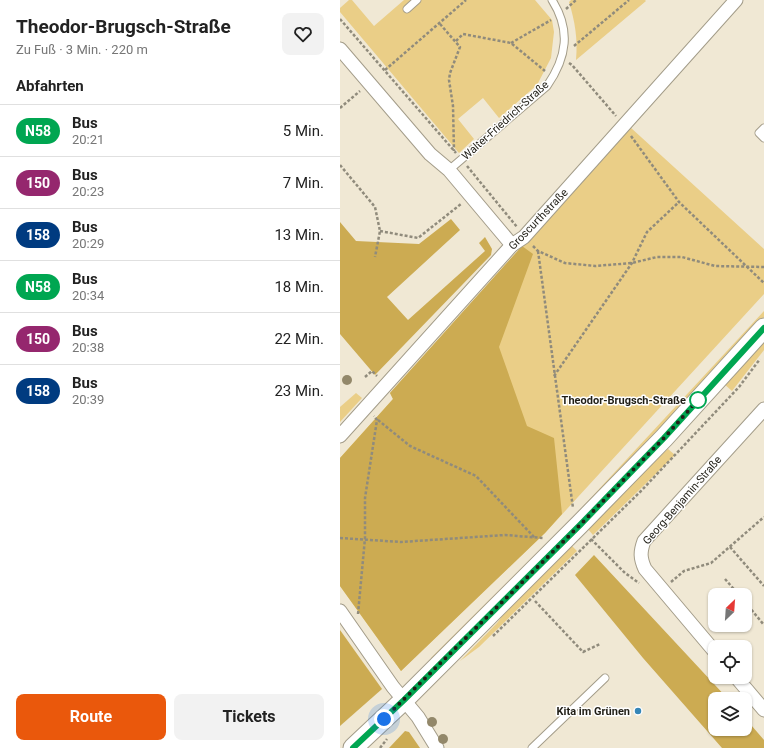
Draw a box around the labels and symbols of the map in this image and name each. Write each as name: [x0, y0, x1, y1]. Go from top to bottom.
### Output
street label: Walter-Friedrich-Straße: [459, 78, 551, 163]
street label: Groscurthstraße: [506, 186, 571, 253]
marker: Theodor-Brugsch-Straße: [689, 391, 707, 409]
place label: Theodor-Brugsch-Straße: [562, 394, 686, 407]
street label: Georg-Benjamin-Straße: [640, 453, 725, 547]
north arrow: [708, 588, 752, 632]
place label: Kita im Grünen: [557, 705, 630, 718]
marker: Kita im Grünen: [633, 706, 643, 716]
your location: [374, 709, 394, 729]

